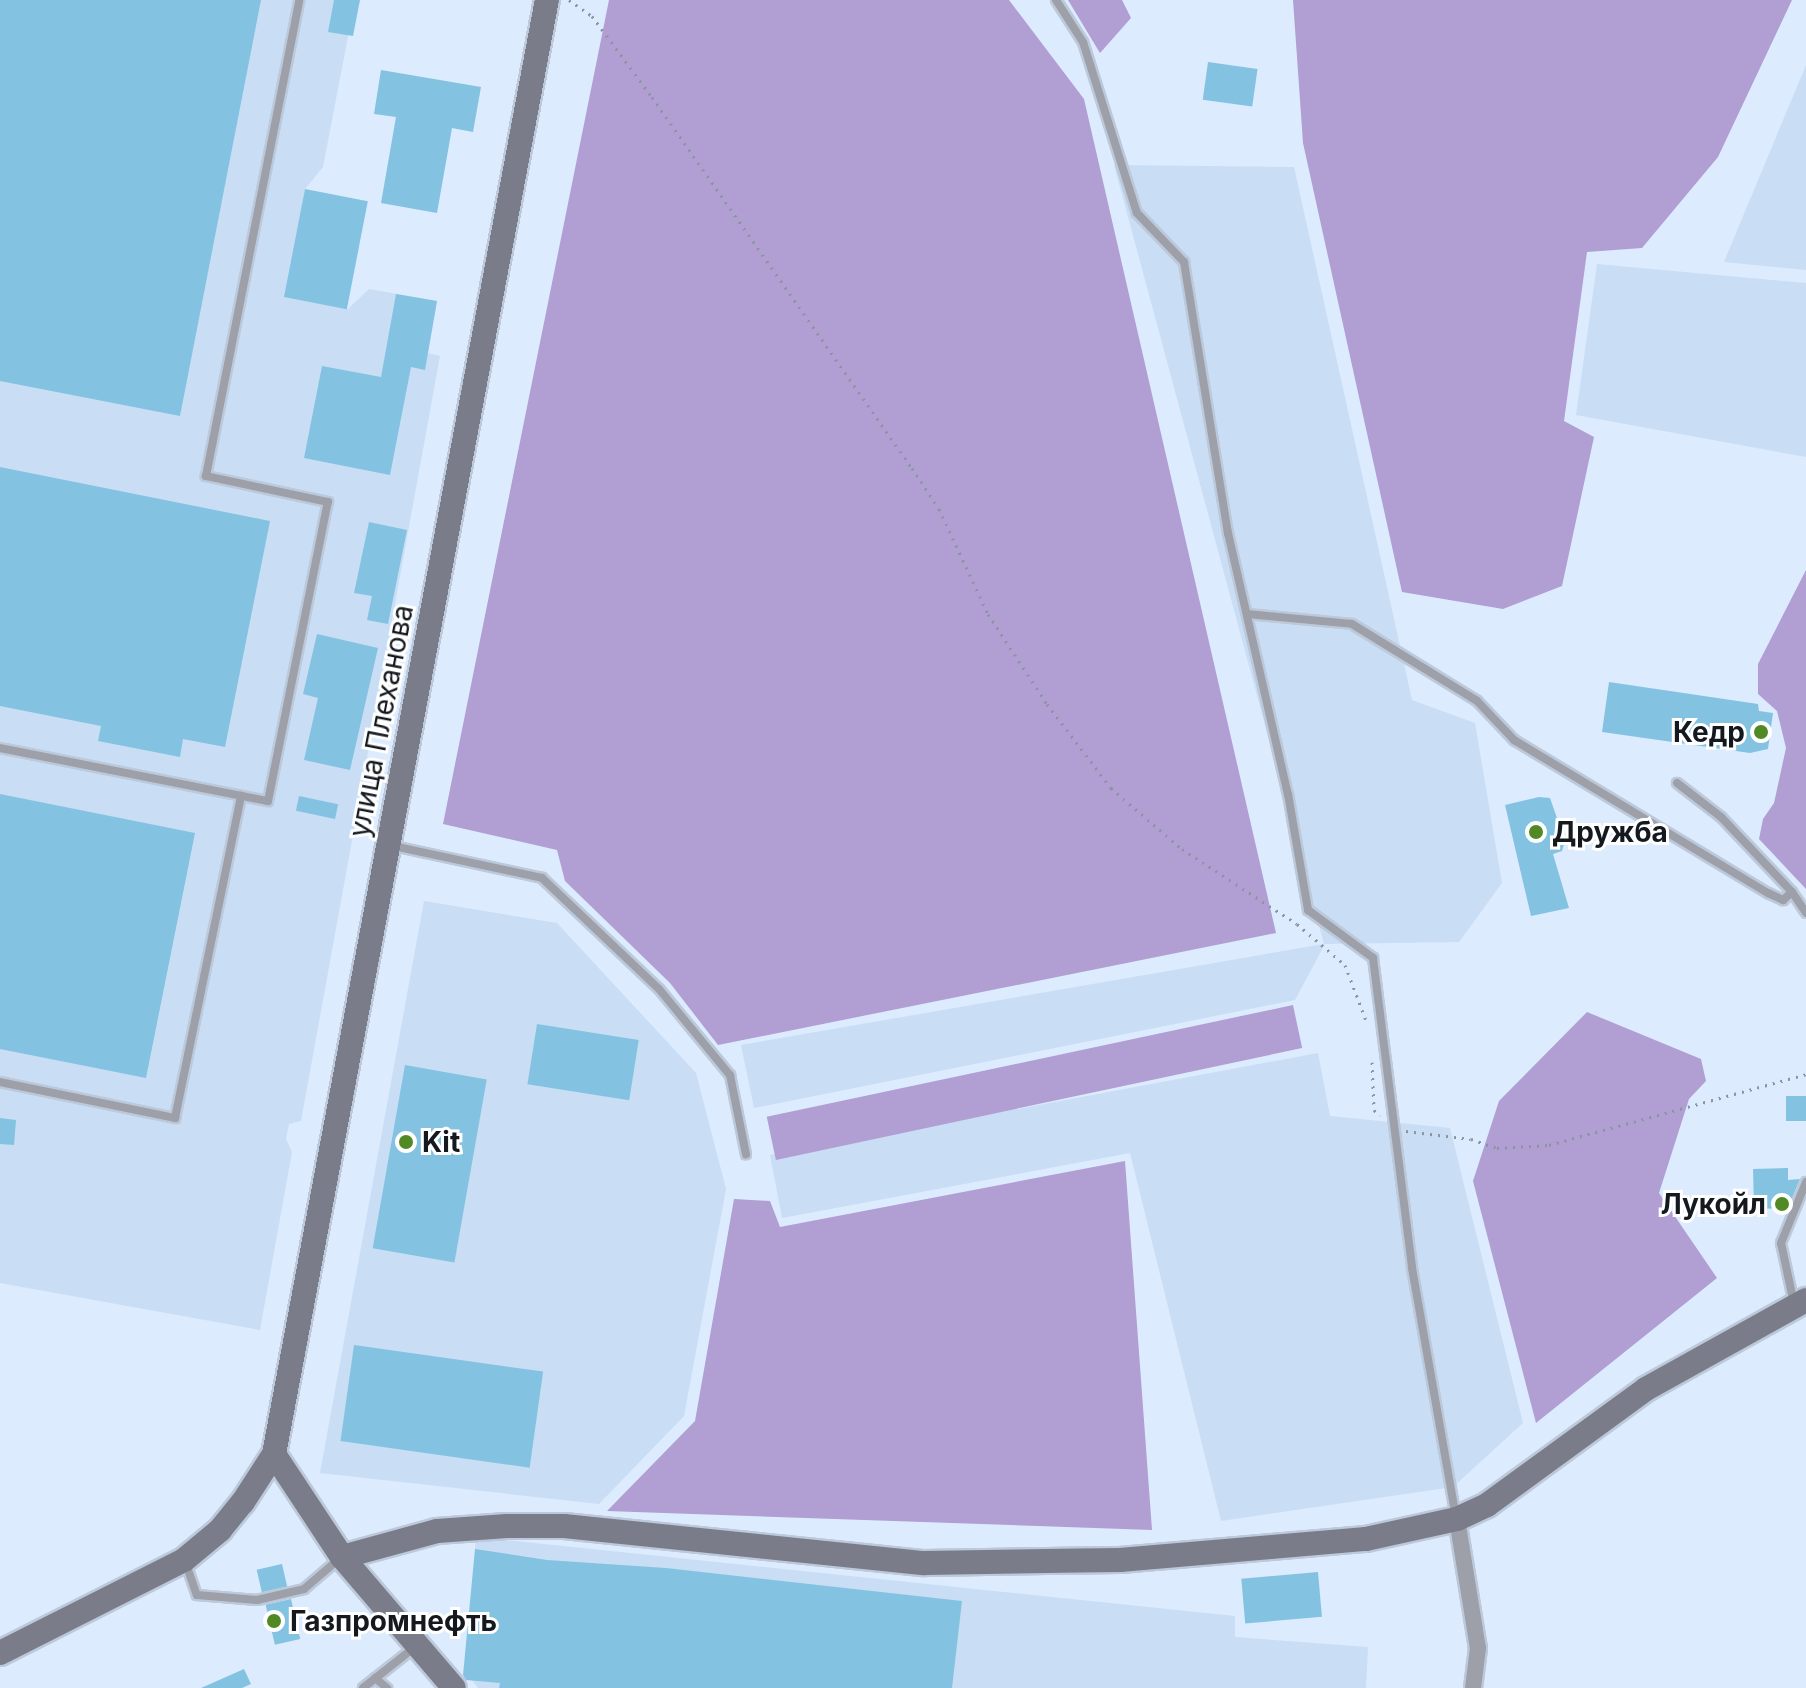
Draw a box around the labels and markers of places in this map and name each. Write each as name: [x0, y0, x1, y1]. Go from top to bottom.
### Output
place label: Кедр: [1673, 715, 1745, 749]
marker: Кедр: [1752, 723, 1770, 741]
place label: Дружба: [1552, 815, 1668, 849]
marker: Дружба: [1527, 823, 1545, 841]
place label: Kit: [422, 1125, 460, 1159]
marker: Kit: [397, 1133, 415, 1151]
place label: Лукойл: [1661, 1187, 1766, 1221]
marker: Лукойл: [1773, 1195, 1791, 1213]
place label: Газпромнефть: [290, 1604, 497, 1638]
marker: Газпромнефть: [265, 1612, 283, 1630]

